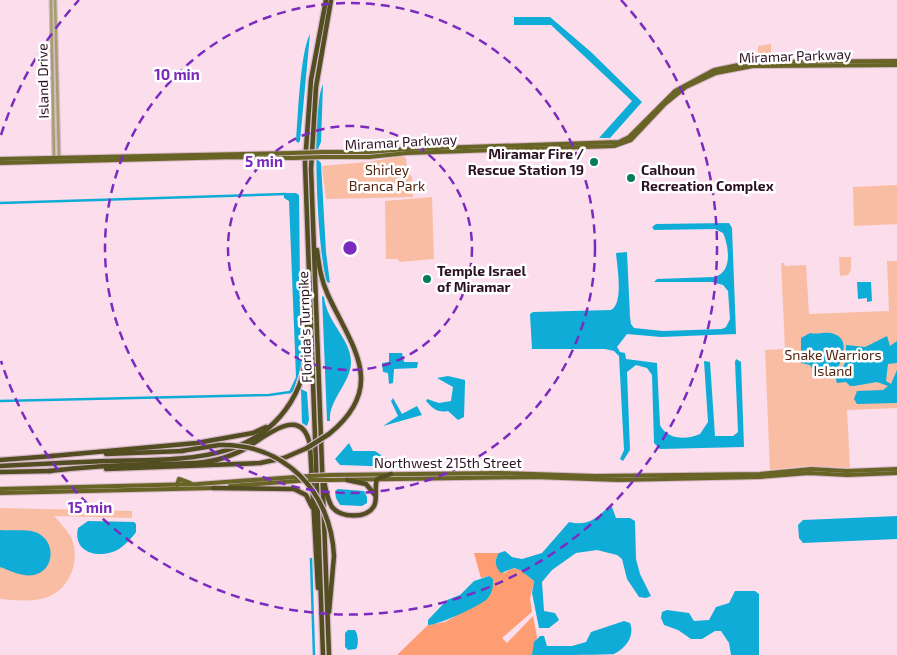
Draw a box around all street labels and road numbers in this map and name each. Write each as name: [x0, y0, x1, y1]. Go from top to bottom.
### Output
street label: Island Drive: [33, 43, 52, 119]
street label: Miramar Parkway: [738, 45, 852, 66]
street label: Miramar Parkway: [344, 130, 458, 153]
street label: Florida's Turnpike: [294, 271, 315, 383]
street label: Northwest 215th Street: [374, 454, 522, 471]

